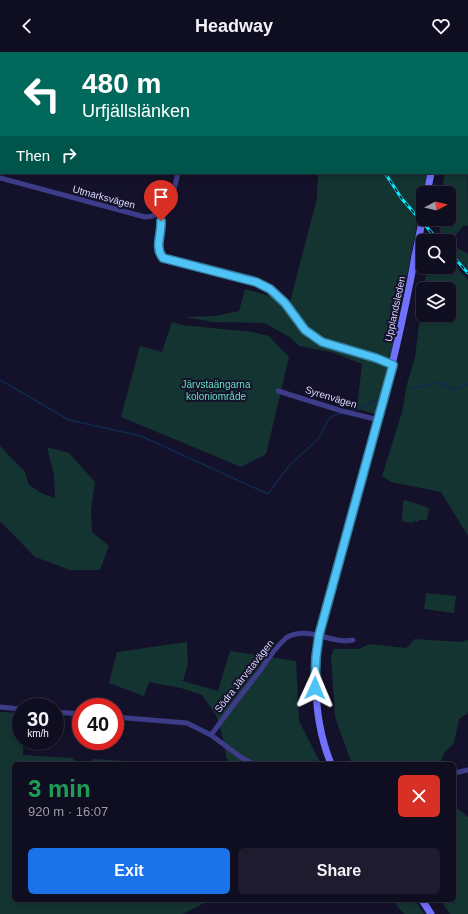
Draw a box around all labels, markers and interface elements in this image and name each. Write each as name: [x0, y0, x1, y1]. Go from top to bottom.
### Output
icon: back: [16, 15, 38, 37]
icon: heart: [430, 15, 452, 37]
text: Headway: [195, 16, 273, 36]
icon: left: [16, 68, 68, 120]
text: 480 m: [82, 68, 161, 99]
text: Urfjällslänken: [82, 101, 190, 121]
icon: right: [58, 144, 80, 166]
text: Then: [16, 147, 50, 164]
pin: [144, 180, 178, 221]
street label: Utmarksvägen: [71, 183, 137, 211]
icon: arrive: [150, 186, 172, 208]
north arrow: [416, 186, 456, 226]
map controls: [416, 186, 456, 322]
button: search: [416, 234, 456, 274]
street label: Upplandsleden: [383, 275, 407, 343]
button: layers: [416, 282, 456, 322]
park label: Järvstaängarna koloniområde: [182, 379, 251, 402]
street label: Syrenvägen: [304, 384, 358, 410]
street label: Södra Järvstavägen: [212, 638, 276, 714]
position arrow: [294, 667, 336, 709]
speed limit sign: 40: [72, 698, 124, 750]
text: 30: [27, 708, 49, 730]
text: km/h: [27, 728, 49, 739]
text: 3 min: [28, 775, 91, 802]
button: close: [398, 775, 440, 817]
text: 920 m · 16:07: [28, 804, 108, 819]
button: Exit: [28, 848, 230, 894]
button: Share: [238, 848, 440, 894]

